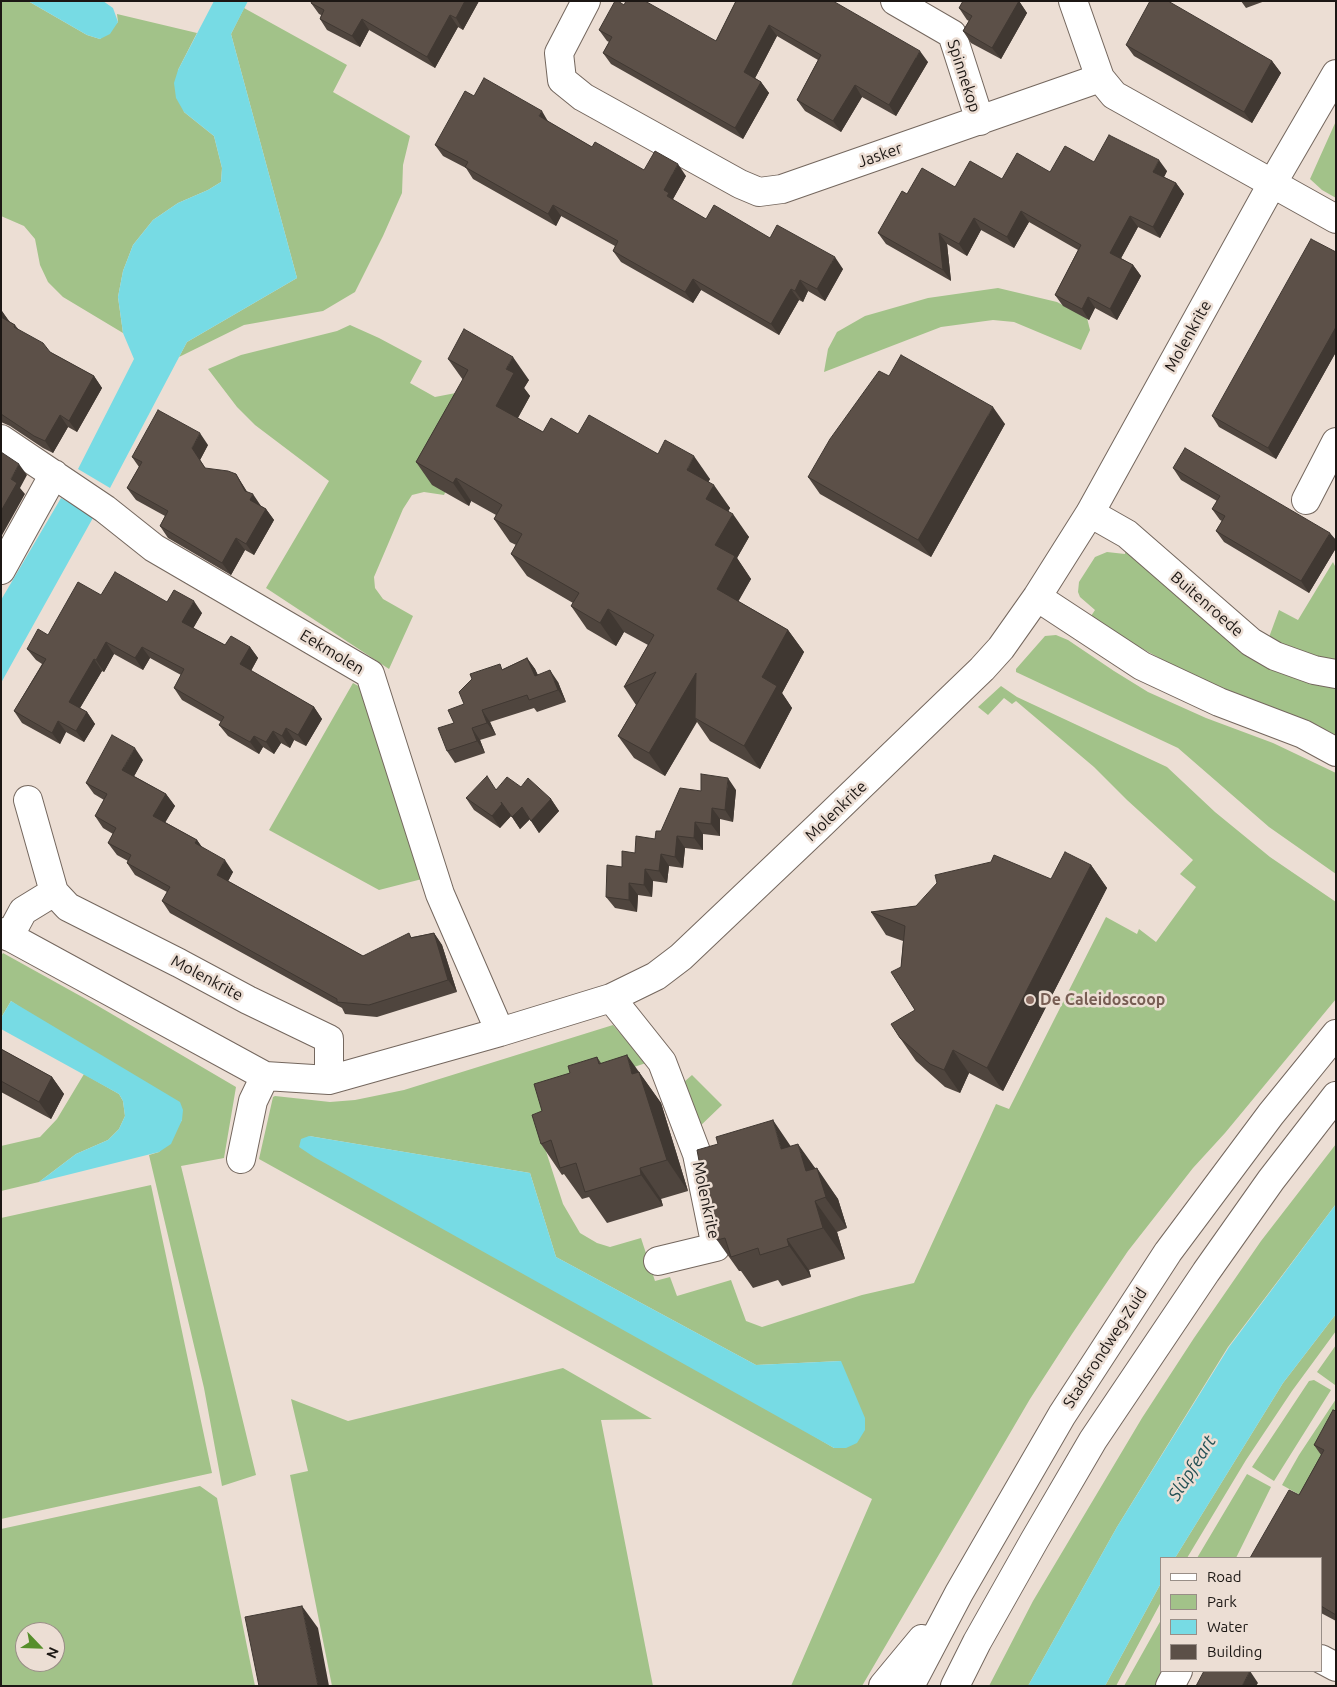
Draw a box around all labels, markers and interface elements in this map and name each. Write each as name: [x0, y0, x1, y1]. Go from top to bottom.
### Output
street label: Spinnekop: [943, 37, 985, 115]
street label: Jasker: [855, 138, 905, 172]
street label: Molenkrite: [1161, 297, 1215, 375]
street label: Buitenroede: [1167, 567, 1247, 641]
street label: Eekmolen: [297, 625, 367, 679]
street label: Molenkrite: [801, 777, 871, 845]
street label: Molenkrite: [168, 951, 246, 1005]
place label: De Caleidoscoop: [1040, 990, 1165, 1010]
marker: De Caleidoscoop: [1024, 994, 1036, 1006]
street label: Molenkrite: [688, 1160, 724, 1240]
street label: Stadsrondweg-Zuid: [1059, 1284, 1151, 1412]
water label: Slûpfeart: [1164, 1431, 1220, 1505]
legend: [1160, 1557, 1322, 1672]
text: Road: [1207, 1568, 1242, 1585]
text: Park: [1207, 1593, 1237, 1610]
text: Water: [1207, 1618, 1248, 1635]
north arrow: [15, 1622, 65, 1672]
text: Building: [1207, 1643, 1262, 1660]
text: N: [43, 1645, 62, 1661]

